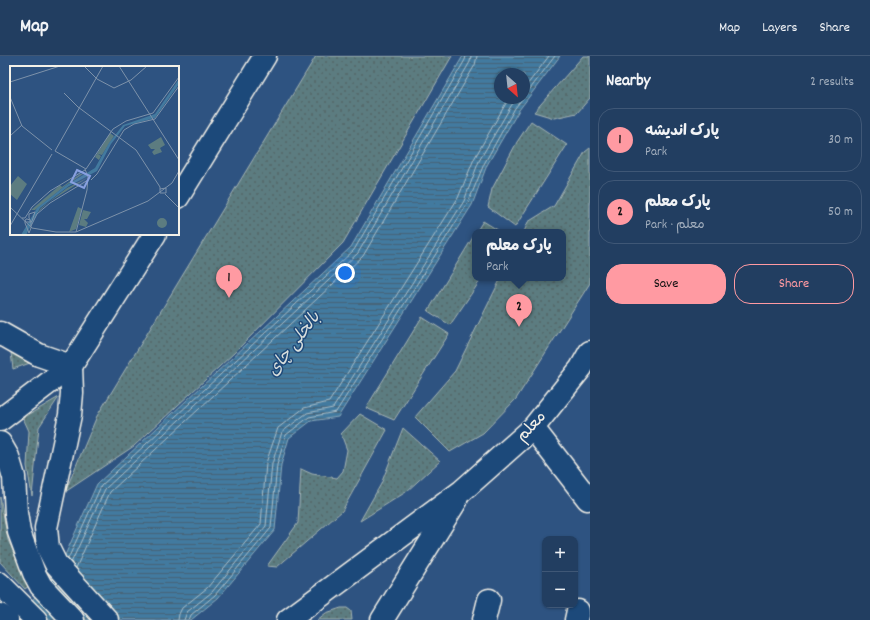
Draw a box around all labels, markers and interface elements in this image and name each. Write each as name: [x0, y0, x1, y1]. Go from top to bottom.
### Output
text: Map: [20, 14, 49, 41]
text: Map: [719, 18, 740, 38]
text: Layers: [762, 18, 797, 38]
text: Share: [819, 18, 850, 38]
inset map: [10, 66, 179, 235]
north arrow: [494, 68, 530, 104]
text: Nearby: [606, 70, 650, 94]
text: 2 results: [810, 73, 854, 92]
text: پارک اندیشه: [645, 121, 719, 143]
text: 1: [619, 131, 621, 150]
text: 30 m: [828, 131, 853, 150]
text: Park: [645, 143, 667, 162]
text: پارک معلم: [645, 192, 710, 214]
text: 2: [617, 203, 623, 222]
text: 50 m: [828, 203, 853, 222]
text: Park · معلم: [645, 216, 705, 235]
popup: [472, 229, 566, 281]
text: پارک معلم: [486, 236, 552, 258]
text: Park: [486, 258, 508, 277]
your location: [335, 263, 355, 283]
button: Save: [606, 264, 726, 304]
button: Share: [734, 264, 854, 304]
pin: 1: [216, 265, 242, 298]
pin: 2: [506, 294, 532, 327]
water label: بالخلی چای: [263, 307, 328, 382]
street label: معلم: [512, 406, 552, 448]
map controls: [542, 536, 578, 608]
button: +: [542, 536, 578, 572]
button: −: [542, 572, 578, 608]

